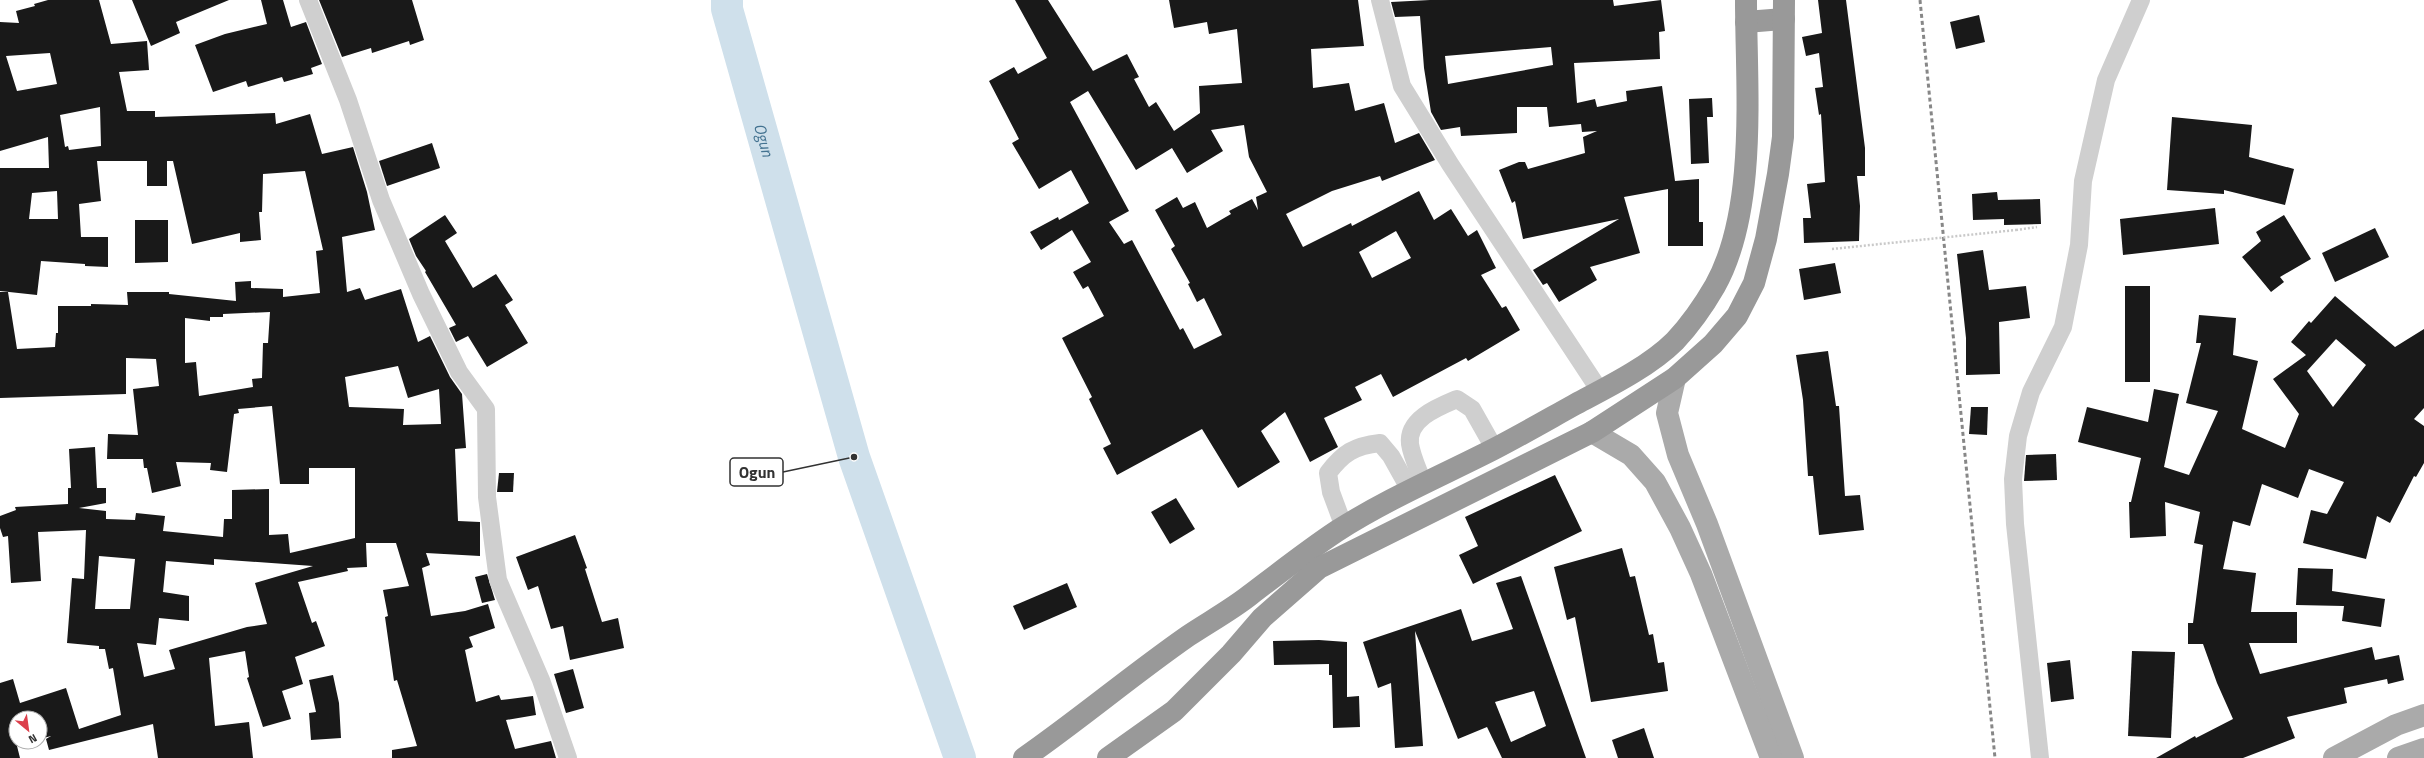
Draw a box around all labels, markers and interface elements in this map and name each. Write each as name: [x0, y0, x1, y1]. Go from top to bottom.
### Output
water label: Ogun: [748, 120, 780, 160]
callout: Ogun: [730, 458, 783, 486]
text: Ogun: [739, 460, 775, 484]
north arrow: [8, 710, 48, 750]
text: N: [26, 730, 40, 748]

